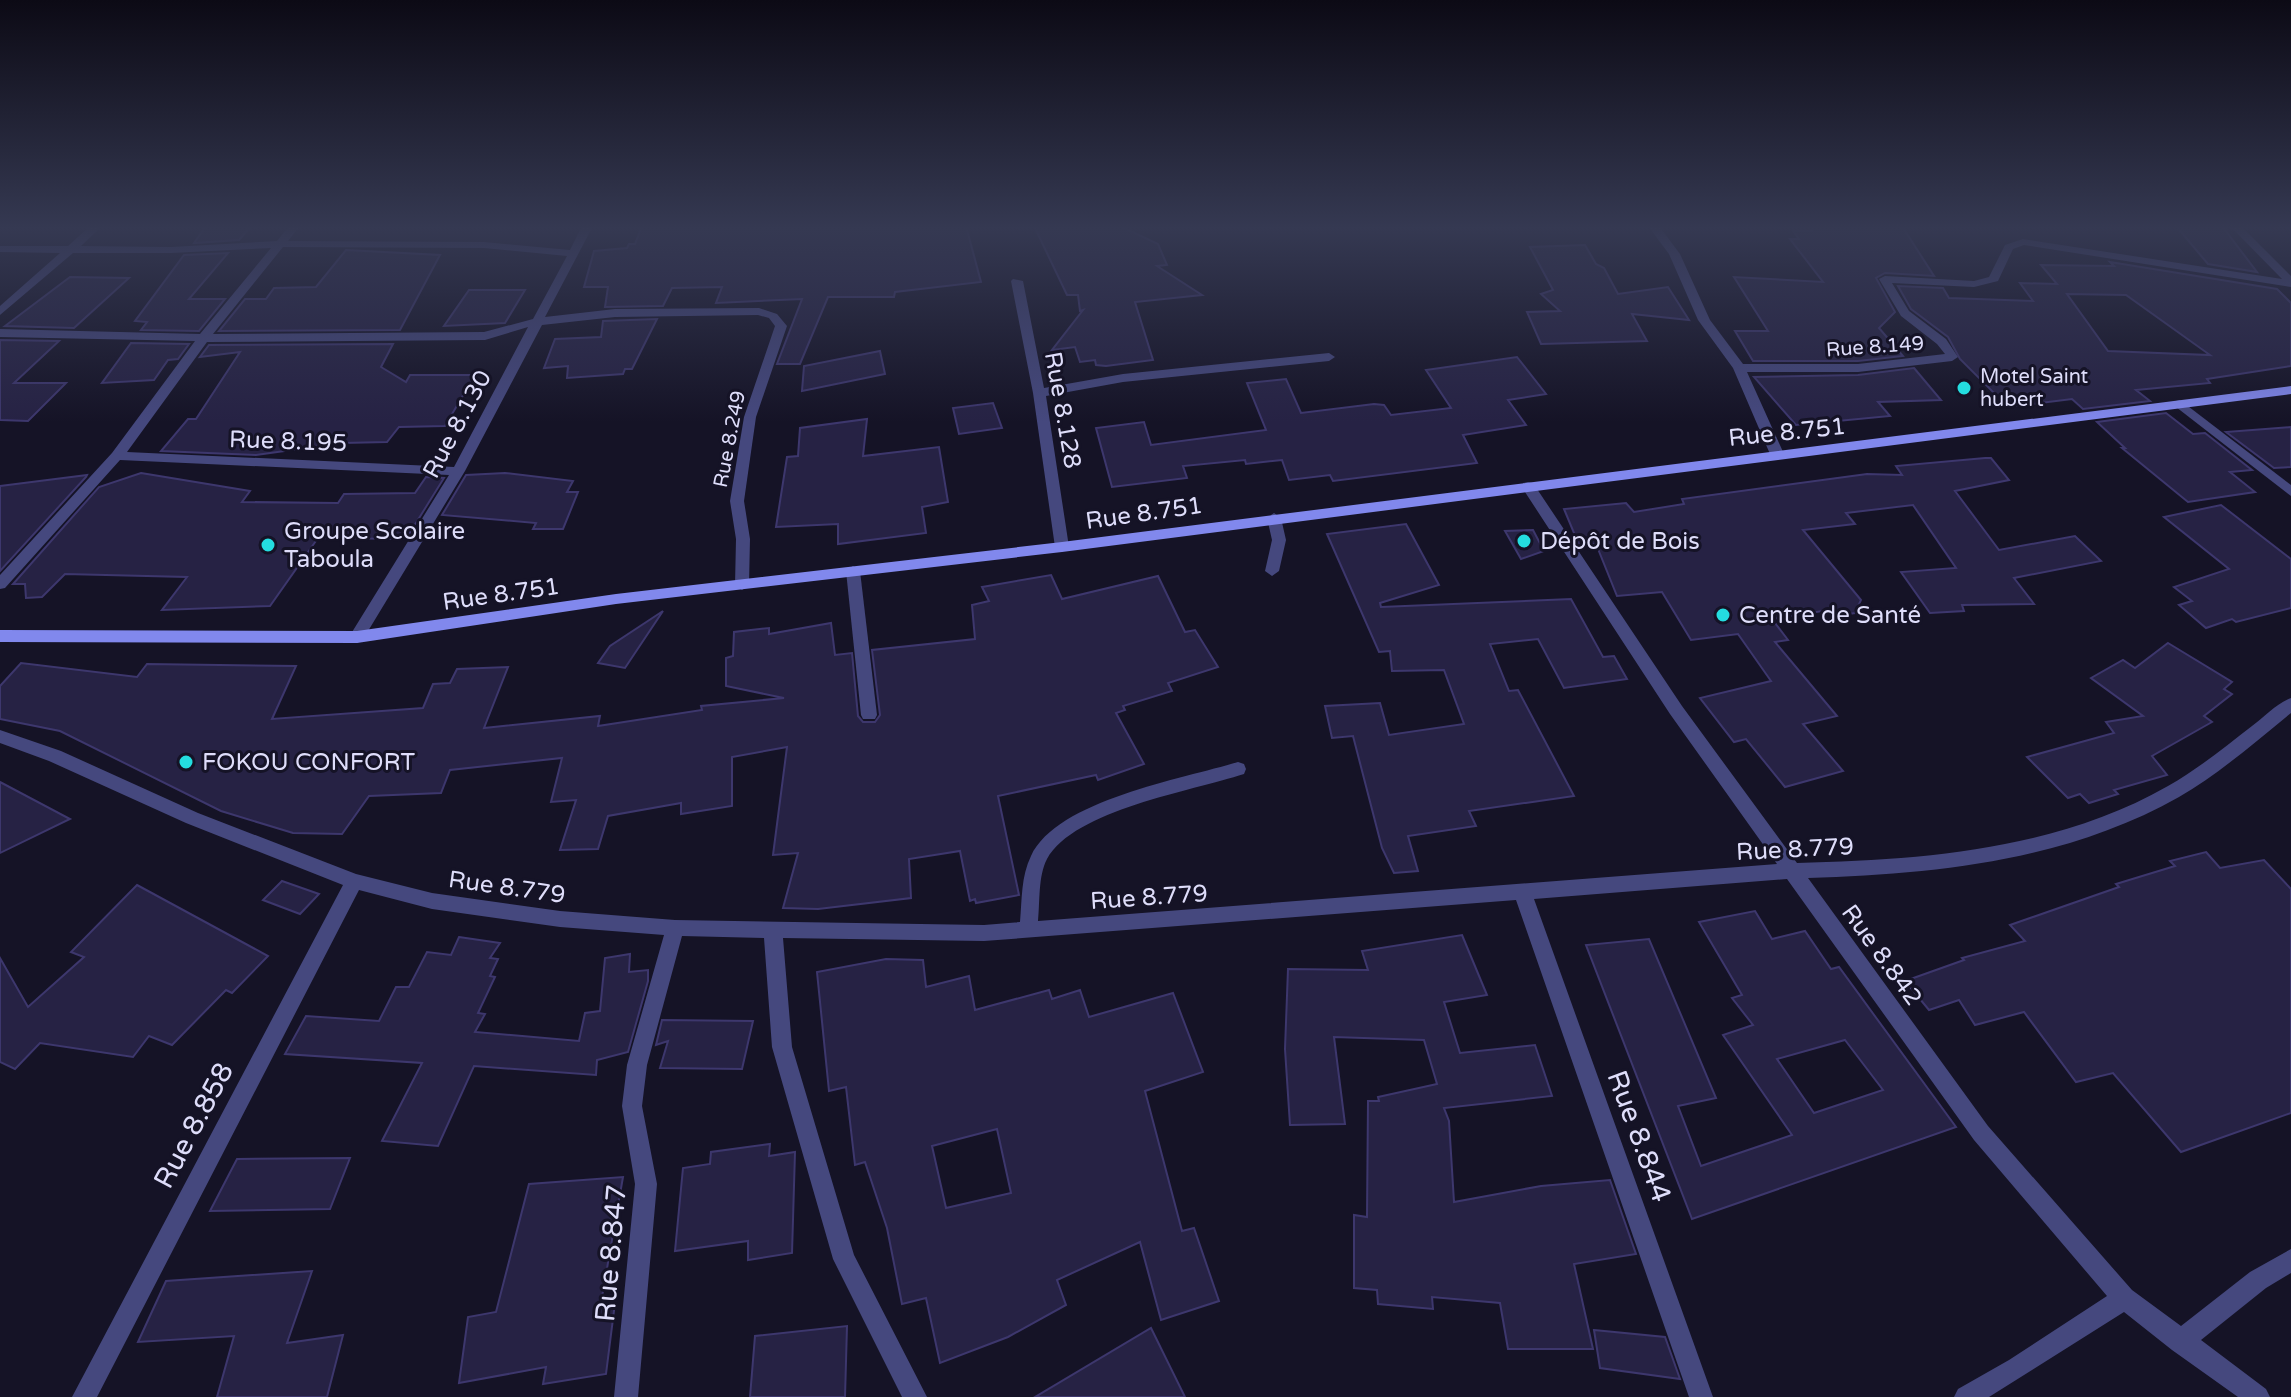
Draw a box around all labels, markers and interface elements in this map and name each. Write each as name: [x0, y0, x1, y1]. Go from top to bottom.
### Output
street label: Rue 8.149: [1825, 332, 1925, 362]
street label: Rue 8.128: [1038, 349, 1087, 471]
street label: Rue 8.130: [417, 365, 498, 483]
place label: Motel Saint hubert: [1980, 365, 2089, 412]
marker: Motel Saint hubert: [1955, 379, 1973, 397]
street label: Rue 8.249: [709, 389, 751, 490]
street label: Rue 8.751: [1727, 412, 1847, 453]
street label: Rue 8.195: [228, 425, 347, 458]
street label: Rue 8.751: [1084, 491, 1204, 536]
place label: Groupe Scolaire Taboula: [284, 517, 465, 574]
place label: Dépôt de Bois: [1540, 527, 1700, 556]
marker: Dépôt de Bois: [1515, 532, 1533, 550]
marker: Groupe Scolaire Taboula: [259, 536, 277, 554]
street label: Rue 8.751: [441, 572, 561, 617]
place label: Centre de Santé: [1739, 601, 1921, 630]
marker: Centre de Santé: [1714, 606, 1732, 624]
place label: FOKOU CONFORT: [202, 748, 416, 777]
marker: FOKOU CONFORT: [177, 753, 195, 771]
street label: Rue 8.779: [1735, 832, 1855, 867]
street label: Rue 8.779: [447, 865, 567, 910]
street label: Rue 8.779: [1089, 879, 1209, 916]
street label: Rue 8.842: [1835, 899, 1928, 1012]
street label: Rue 8.858: [147, 1057, 241, 1194]
street label: Rue 8.844: [1600, 1066, 1679, 1207]
street label: Rue 8.847: [588, 1183, 634, 1323]

